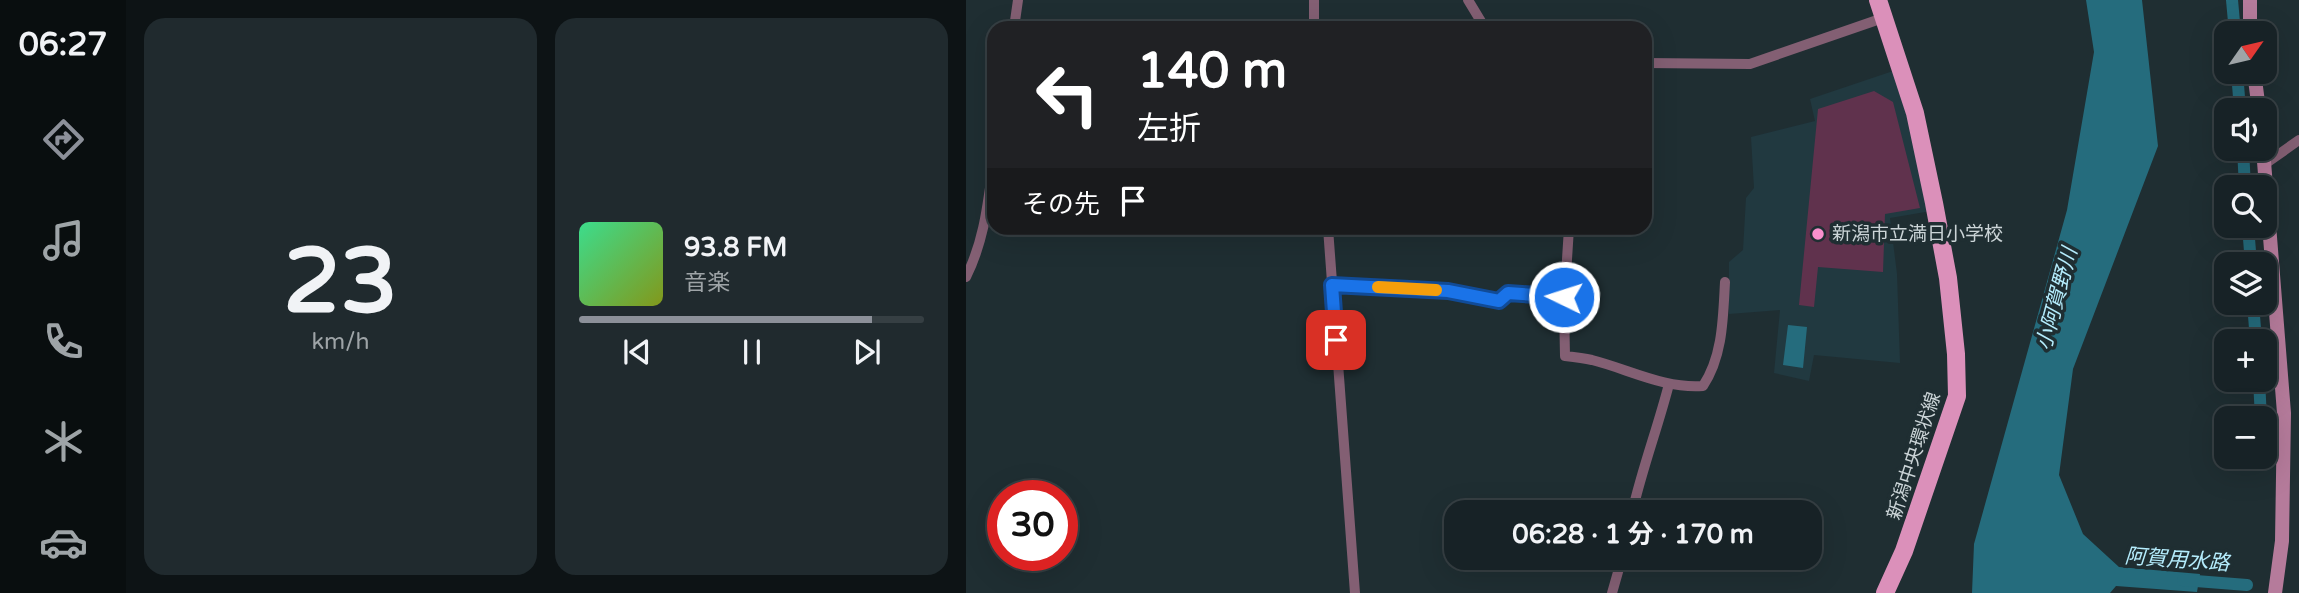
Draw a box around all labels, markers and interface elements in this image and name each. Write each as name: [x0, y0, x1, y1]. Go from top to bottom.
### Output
north arrow: [2214, 21, 2277, 84]
map controls: [2214, 21, 2277, 469]
text: 06:27: [19, 26, 107, 64]
text: 140 m: [1137, 42, 1287, 101]
icon: left: [1022, 49, 1113, 140]
button: sound: [2214, 98, 2277, 161]
text: 左折: [1137, 110, 1201, 148]
icon: directions: [39, 115, 88, 164]
button: search: [2214, 175, 2277, 238]
icon: arrive: [1114, 182, 1152, 220]
text: その先: [1022, 189, 1100, 220]
icon: music: [39, 216, 88, 265]
place label: 新潟市立満日小学校: [1832, 223, 2003, 245]
marker: 新潟市立満日小学校: [1810, 226, 1826, 242]
text: 23: [283, 227, 398, 337]
text: 93.8 FM: [684, 232, 787, 263]
water label: 小阿賀野川: [2031, 243, 2083, 353]
button: layers: [2214, 252, 2277, 315]
position arrow: [1527, 260, 1601, 334]
text: 音楽: [684, 269, 730, 297]
pin: [1306, 310, 1366, 370]
icon: phone: [39, 317, 88, 366]
icon: arrive: [1317, 321, 1355, 359]
text: km/h: [312, 328, 369, 356]
button: +: [2214, 329, 2277, 392]
icon: previous: [618, 333, 656, 371]
icon: pause: [733, 333, 771, 371]
icon: next: [848, 333, 886, 371]
street label: 新潟中央環状線: [1883, 389, 1945, 523]
button: −: [2214, 406, 2277, 469]
icon: climate: [39, 417, 88, 466]
speed limit sign: 30: [987, 480, 1078, 571]
icon: car: [39, 518, 88, 567]
text: 06:28 · 1 分 · 170 m: [1512, 519, 1754, 550]
water label: 阿賀用水路: [2124, 544, 2232, 576]

